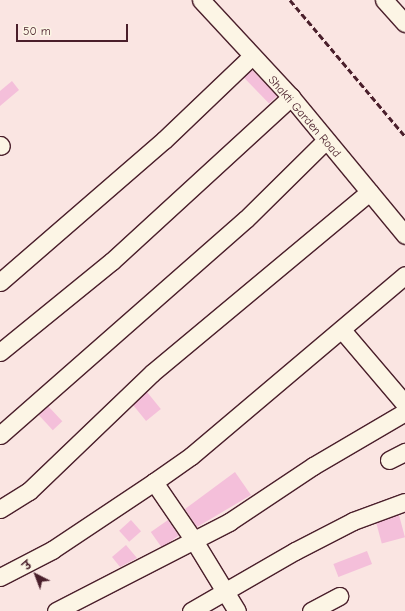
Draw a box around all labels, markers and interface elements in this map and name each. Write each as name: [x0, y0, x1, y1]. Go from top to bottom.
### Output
scale bar: [18, 16, 130, 42]
text: 50 m: [23, 24, 51, 38]
street label: Shakti Garden Road: [265, 73, 343, 161]
north arrow: [16, 555, 56, 595]
text: उ: [21, 558, 35, 573]

